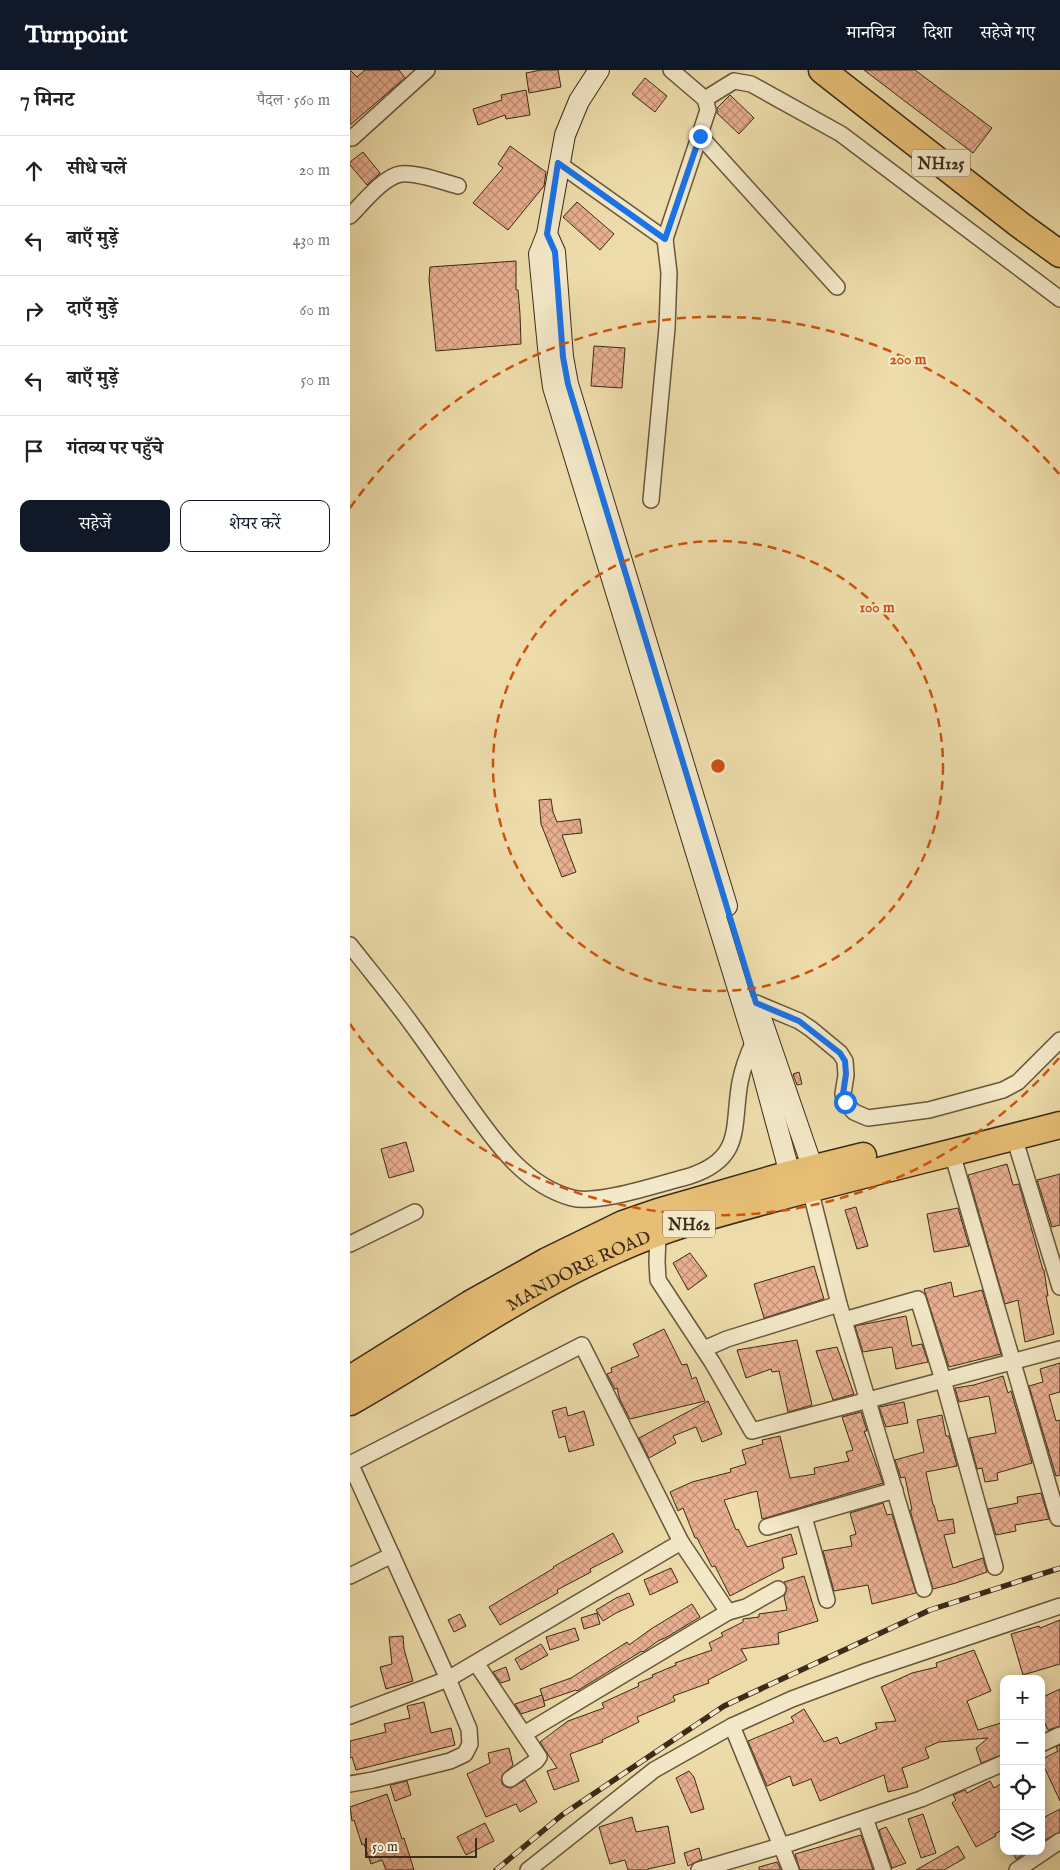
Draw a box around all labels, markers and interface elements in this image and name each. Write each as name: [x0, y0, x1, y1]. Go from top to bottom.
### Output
text: Turnpoint: [25, 20, 128, 51]
text: मानचित्र: [846, 22, 895, 45]
text: दिशा: [923, 22, 952, 45]
text: सहेजे गए: [980, 22, 1035, 45]
text: 7 मिनट: [20, 87, 74, 114]
text: पैदल · 560 m: [257, 91, 330, 111]
route end: [689, 125, 712, 148]
road number: NH125: [912, 150, 970, 176]
icon: ahead: [20, 157, 48, 185]
text: सीधे चलें: [67, 157, 126, 181]
text: 20 m: [299, 161, 330, 181]
icon: left: [20, 227, 48, 255]
text: बाएँ मुड़ें: [67, 227, 118, 251]
text: 430 m: [292, 231, 330, 251]
icon: right: [20, 297, 48, 325]
text: दाएँ मुड़ें: [67, 297, 118, 321]
text: 60 m: [300, 301, 330, 321]
text: 200 m: [890, 350, 927, 369]
icon: left: [20, 367, 48, 395]
text: बाएँ मुड़ें: [67, 367, 118, 391]
text: 50 m: [301, 371, 330, 391]
icon: arrive: [20, 437, 48, 465]
text: गंतव्य पर पहुँचे: [67, 437, 163, 461]
button: सहेजें: [20, 500, 170, 552]
button: शेयर करें: [180, 500, 330, 552]
text: 100 m: [859, 598, 895, 617]
centre of rings: [709, 757, 727, 775]
route start: [834, 1091, 857, 1114]
road number: NH62: [663, 1210, 715, 1238]
street label: MANDORE ROAD: [503, 1226, 654, 1317]
map controls: [1000, 1675, 1045, 1855]
button: +: [1000, 1675, 1045, 1720]
button: −: [1000, 1720, 1045, 1765]
button: locate: [1000, 1765, 1045, 1810]
button: layers: [1000, 1810, 1045, 1855]
scale bar: [365, 1835, 478, 1858]
text: 50 m: [372, 1838, 398, 1856]

